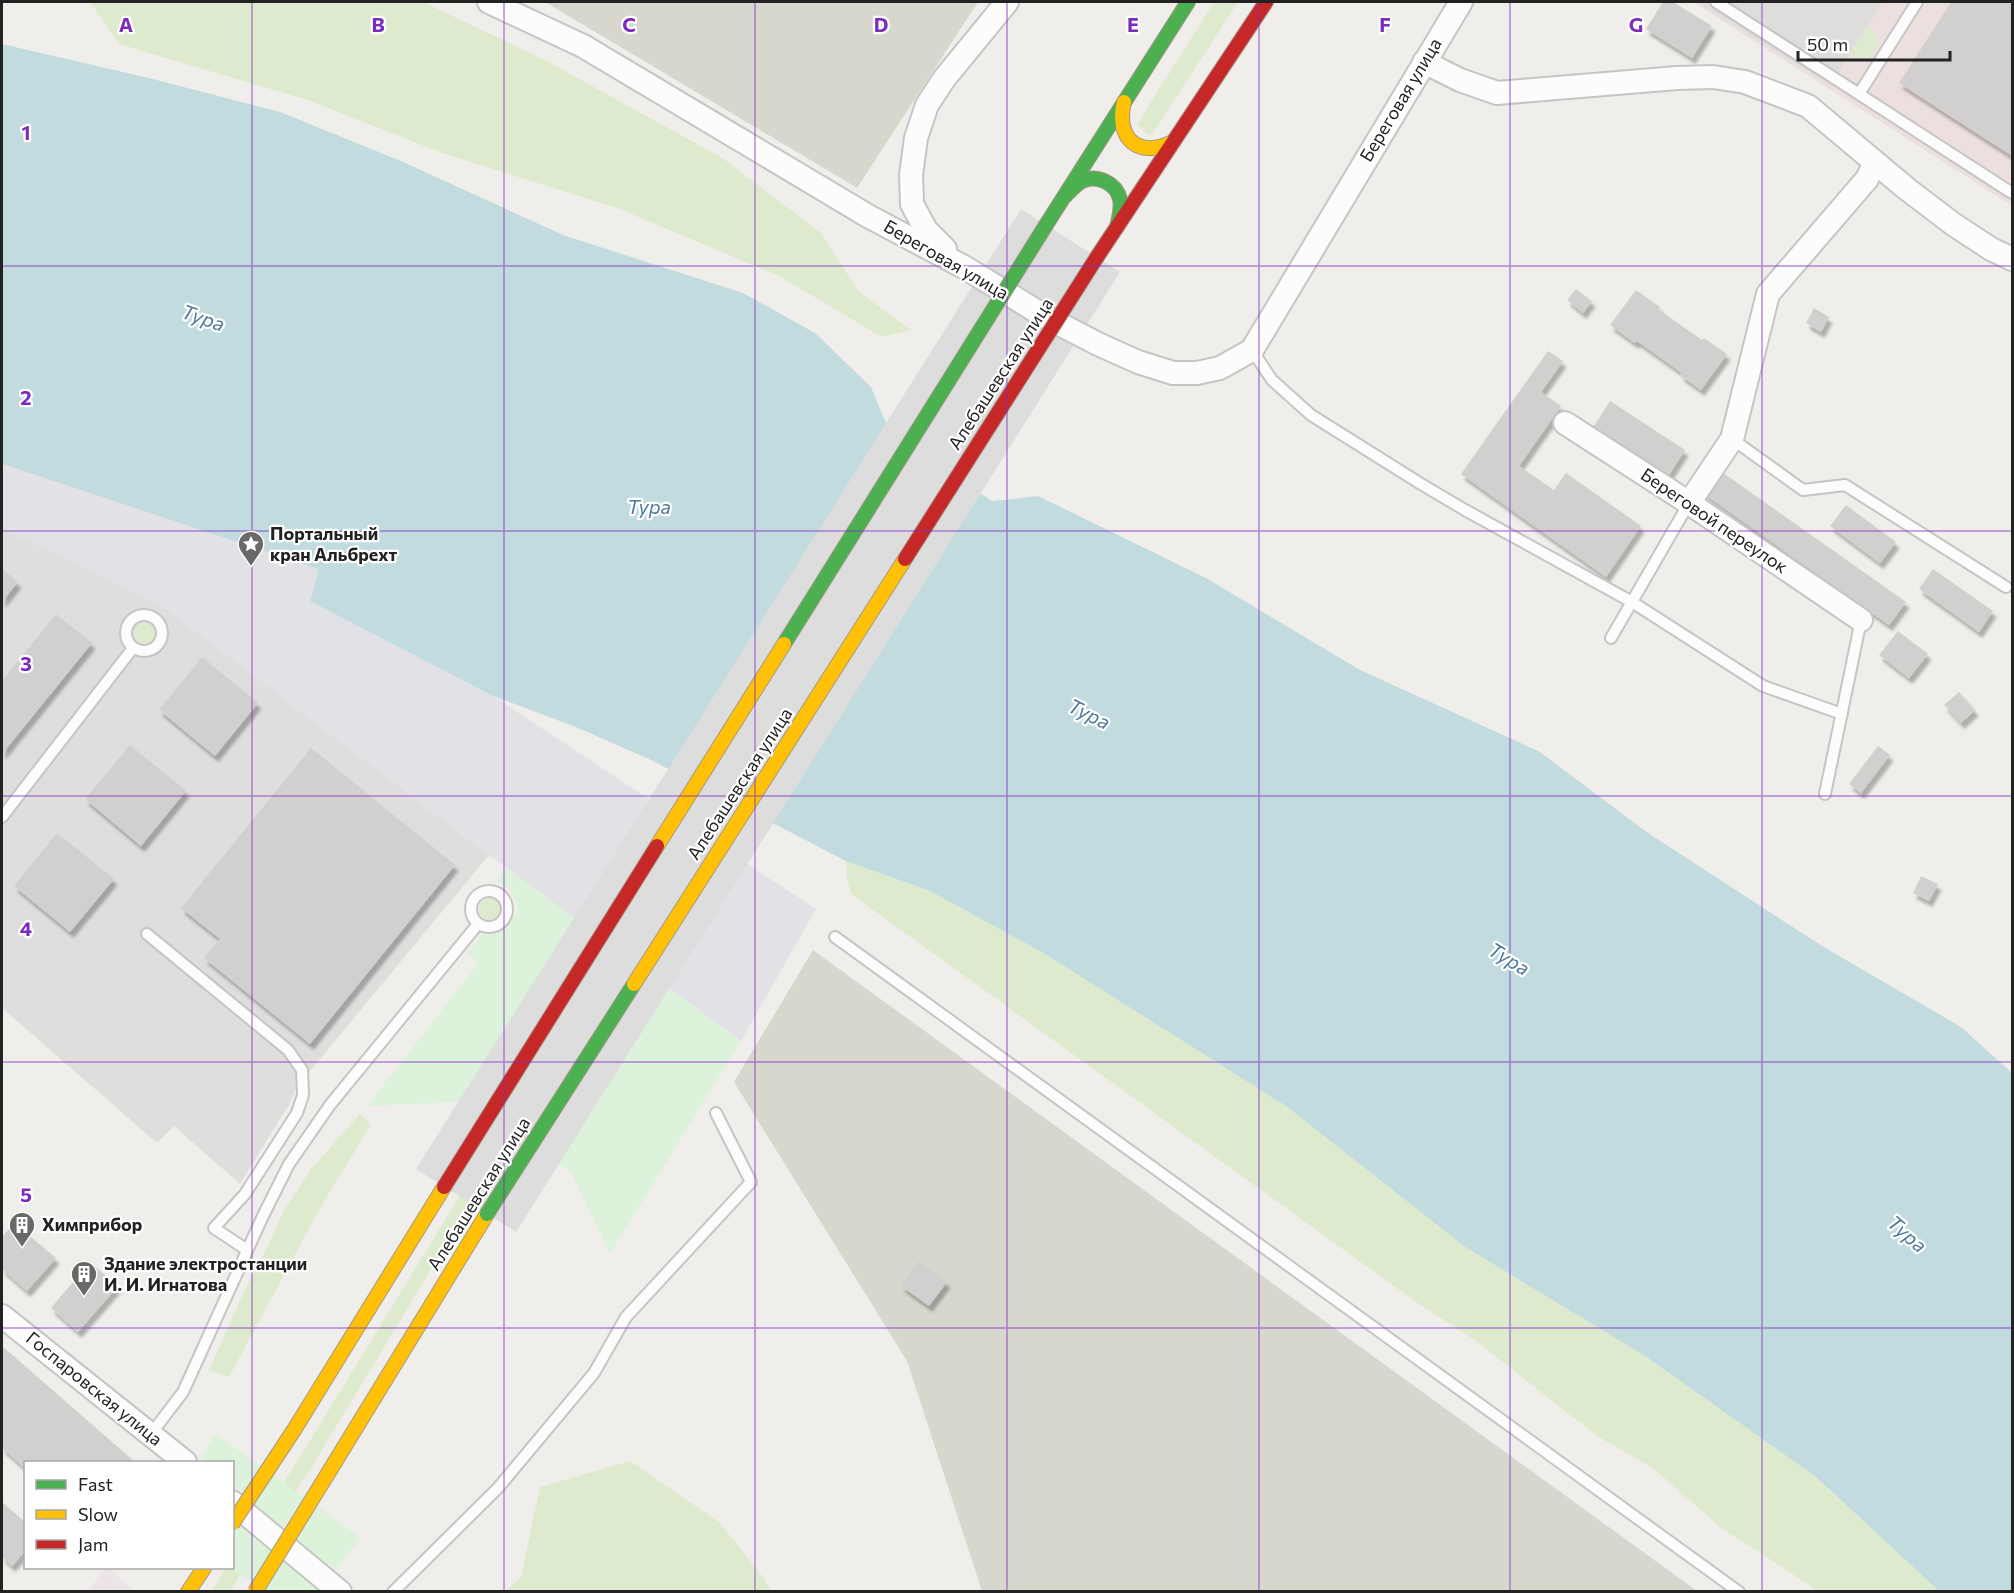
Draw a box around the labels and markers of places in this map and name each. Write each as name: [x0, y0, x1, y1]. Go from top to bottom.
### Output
place label: Портальный кран Альбрехт: [270, 522, 398, 565]
place icon: Портальный кран Альбрехт: [236, 529, 266, 567]
building icon: Химприбор: [7, 1210, 37, 1248]
place label: Химприбор: [42, 1213, 142, 1235]
place label: Здание электростанции И. И. Игнатова: [104, 1252, 307, 1295]
building icon: Здание электростанции И. И. Игнатова: [69, 1259, 99, 1297]

